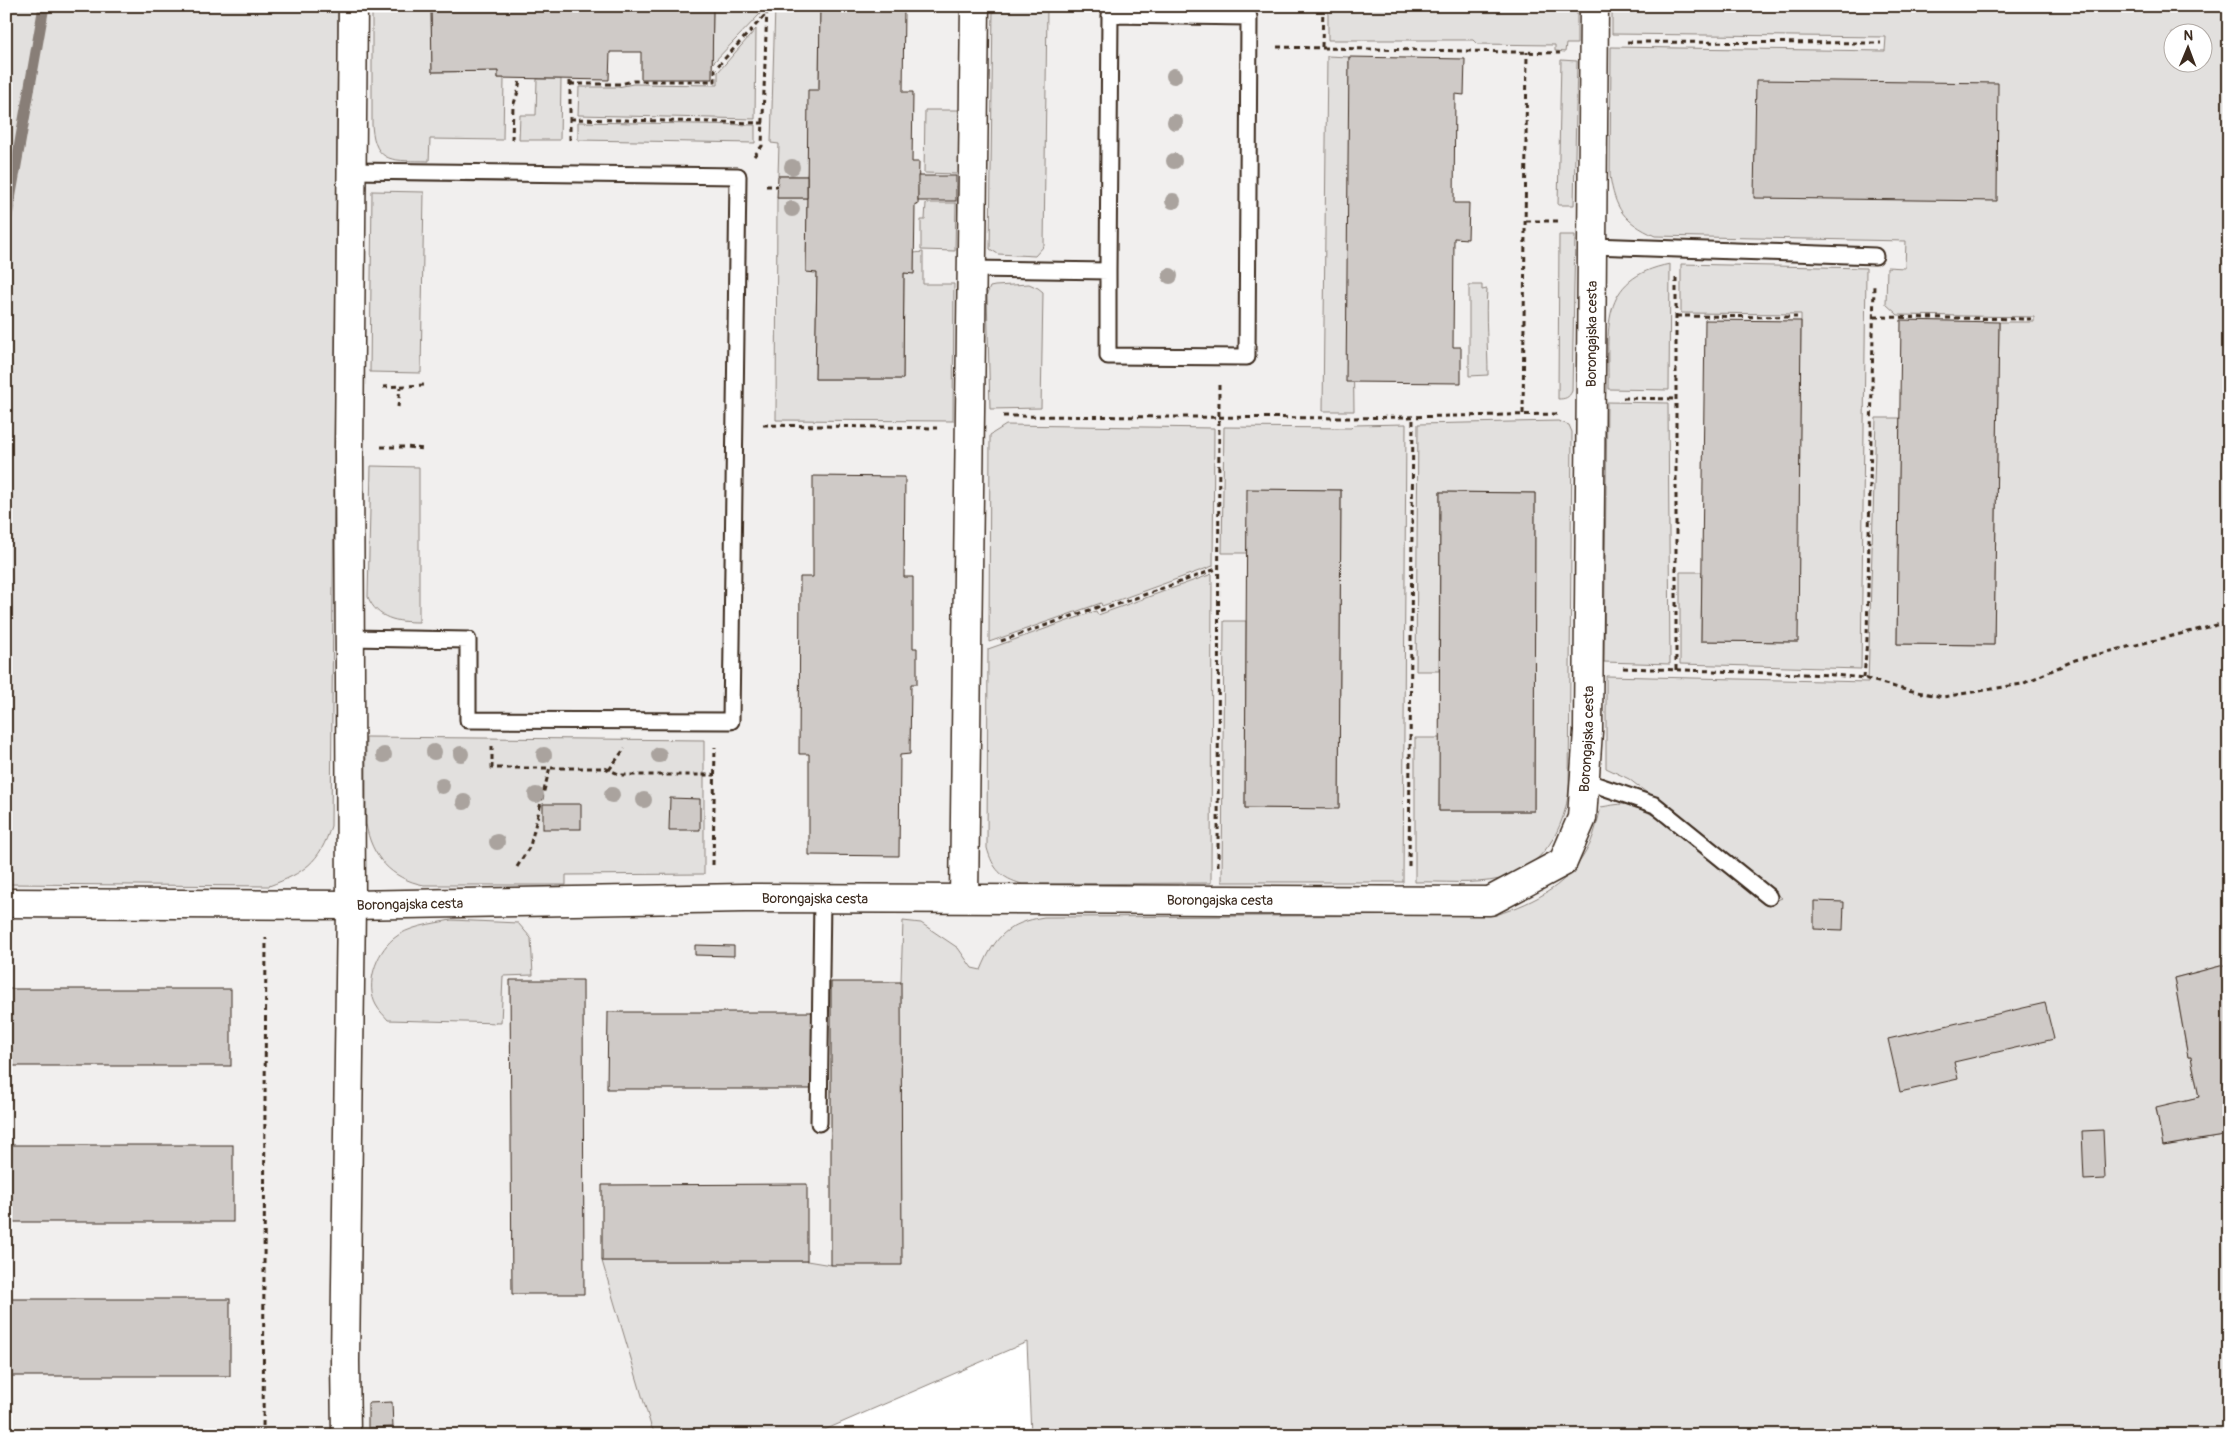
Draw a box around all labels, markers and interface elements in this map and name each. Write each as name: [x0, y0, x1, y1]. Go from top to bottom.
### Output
north arrow: [2162, 22, 2212, 72]
text: N: [2183, 27, 2193, 44]
street label: Borongajska cesta: [1583, 281, 1601, 387]
street label: Borongajska cesta: [1576, 686, 1597, 793]
street label: Borongajska cesta: [762, 890, 868, 907]
street label: Borongajska cesta: [1167, 892, 1273, 909]
street label: Borongajska cesta: [357, 895, 463, 914]

